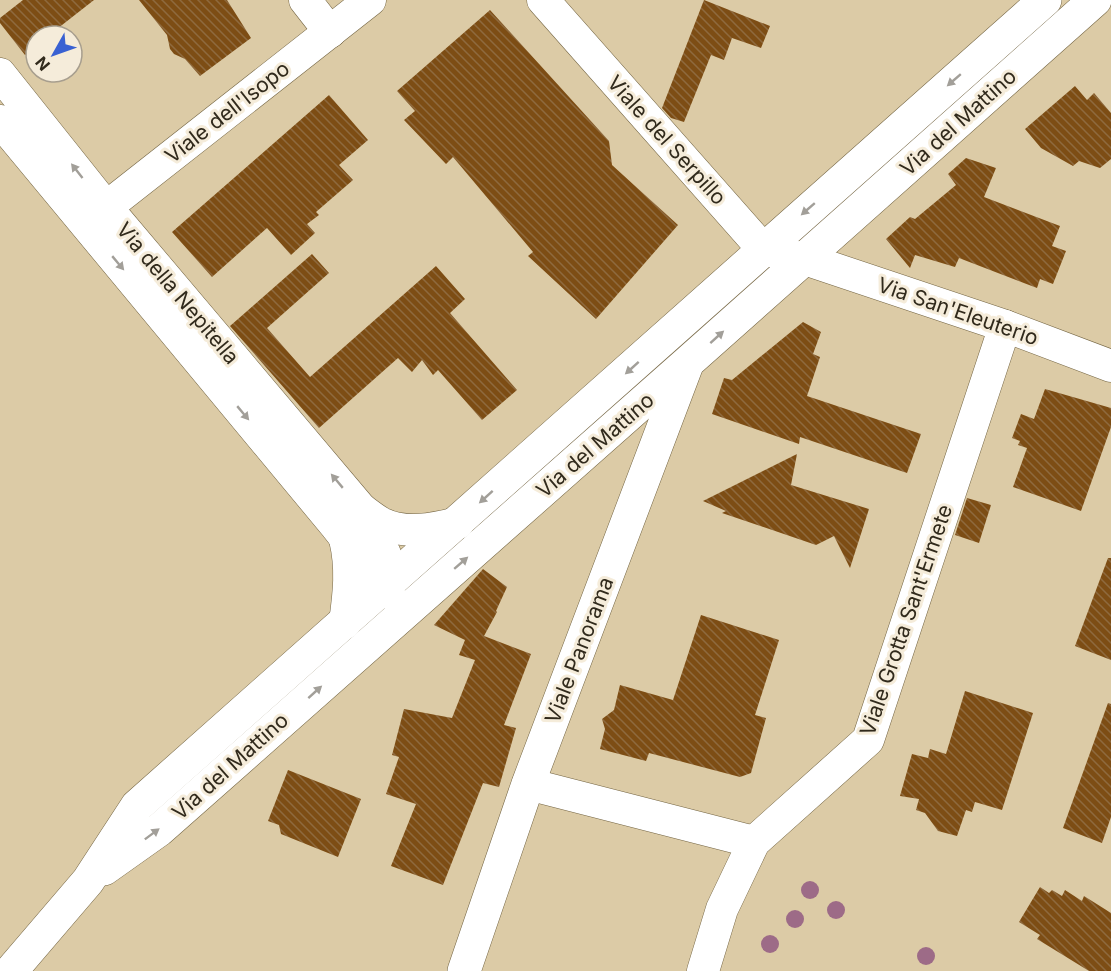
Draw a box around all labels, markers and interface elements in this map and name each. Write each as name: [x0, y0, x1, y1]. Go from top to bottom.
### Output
north arrow: [24, 24, 84, 84]
text: N: [31, 53, 54, 75]
street label: Viale dell'Isopo: [160, 56, 294, 168]
street label: Via del Mattino: [895, 63, 1021, 181]
street label: Viale del Serpillo: [602, 70, 732, 210]
one-way arrow: [947, 73, 962, 86]
one-way arrow: [70, 163, 83, 179]
one-way arrow: [801, 202, 816, 215]
street label: Via della Nepitella: [111, 217, 245, 369]
one-way arrow: [111, 255, 124, 270]
street label: Via San'Eleuterio: [874, 272, 1042, 350]
one-way arrow: [710, 330, 725, 343]
one-way arrow: [624, 361, 639, 375]
street label: Via del Mattino: [531, 387, 659, 503]
one-way arrow: [236, 405, 249, 421]
one-way arrow: [331, 473, 344, 489]
one-way arrow: [479, 490, 494, 503]
street label: Viale Grotta Sant'Ermete: [855, 501, 957, 739]
one-way arrow: [453, 556, 469, 569]
street label: Viale Panorama: [540, 573, 618, 727]
one-way arrow: [307, 685, 322, 699]
street label: Via del Mattino: [167, 707, 293, 825]
one-way arrow: [144, 828, 160, 840]

